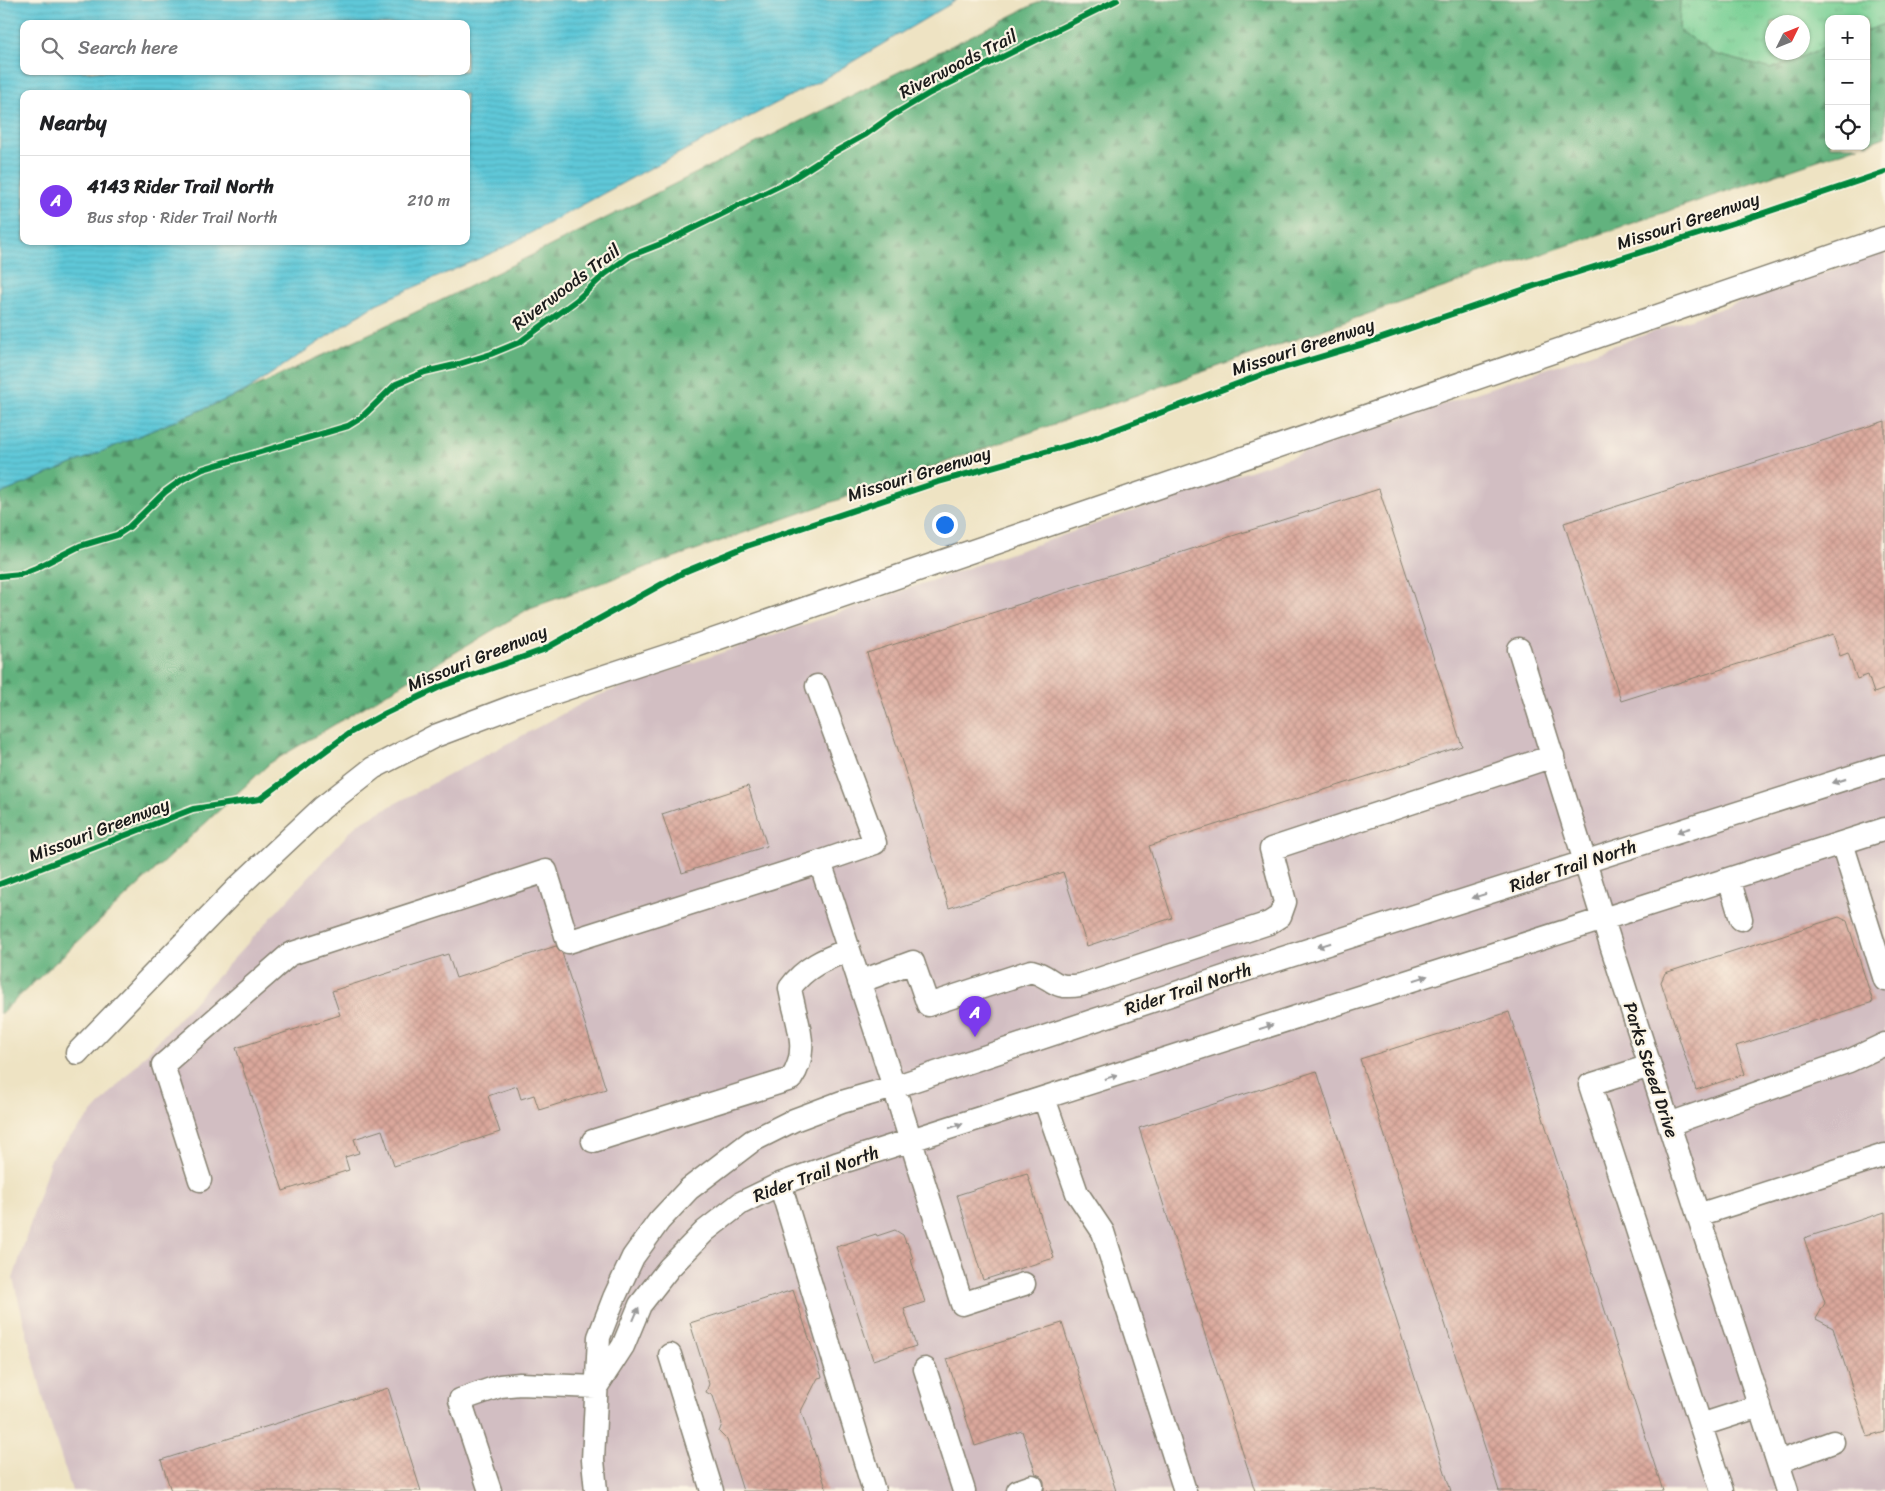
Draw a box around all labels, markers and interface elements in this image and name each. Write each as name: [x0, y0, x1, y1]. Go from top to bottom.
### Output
north arrow: [1765, 15, 1810, 60]
map controls: [1825, 15, 1870, 150]
button: +: [1825, 15, 1870, 60]
search box: [20, 20, 470, 75]
street label: Riverwoods Trail: [893, 20, 1024, 108]
text: Search here: [78, 31, 178, 64]
icon: search: [38, 34, 66, 62]
button: −: [1825, 60, 1870, 105]
text: Nearby: [40, 104, 106, 142]
button: locate: [1825, 105, 1870, 150]
text: 4143 Rider Trail North: [87, 170, 274, 203]
street label: Missouri Greenway: [1612, 183, 1764, 259]
text: A: [51, 186, 61, 215]
text: 210 m: [407, 186, 450, 215]
text: Bus stop · Rider Trail North: [87, 203, 278, 232]
street label: Riverwoods Trail: [505, 235, 628, 339]
street label: Missouri Greenway: [1227, 309, 1379, 385]
street label: Missouri Greenway: [843, 437, 996, 511]
your location: [932, 512, 958, 538]
street label: Missouri Greenway: [402, 615, 553, 701]
one-way arrow: [1831, 778, 1846, 785]
street label: Missouri Greenway: [24, 788, 175, 872]
one-way arrow: [1676, 827, 1691, 835]
street label: Rider Trail North: [1505, 830, 1641, 902]
one-way arrow: [1471, 892, 1486, 900]
one-way arrow: [1316, 942, 1331, 950]
street label: Rider Trail North: [1120, 953, 1256, 1025]
one-way arrow: [1413, 973, 1428, 981]
pin: A: [959, 996, 991, 1037]
street label: Parks Steed Drive: [1614, 998, 1688, 1142]
one-way arrow: [1258, 1023, 1273, 1031]
one-way arrow: [1104, 1072, 1119, 1080]
one-way arrow: [949, 1122, 964, 1130]
street label: Rider Trail North: [748, 1136, 884, 1212]
one-way arrow: [633, 1307, 641, 1321]

